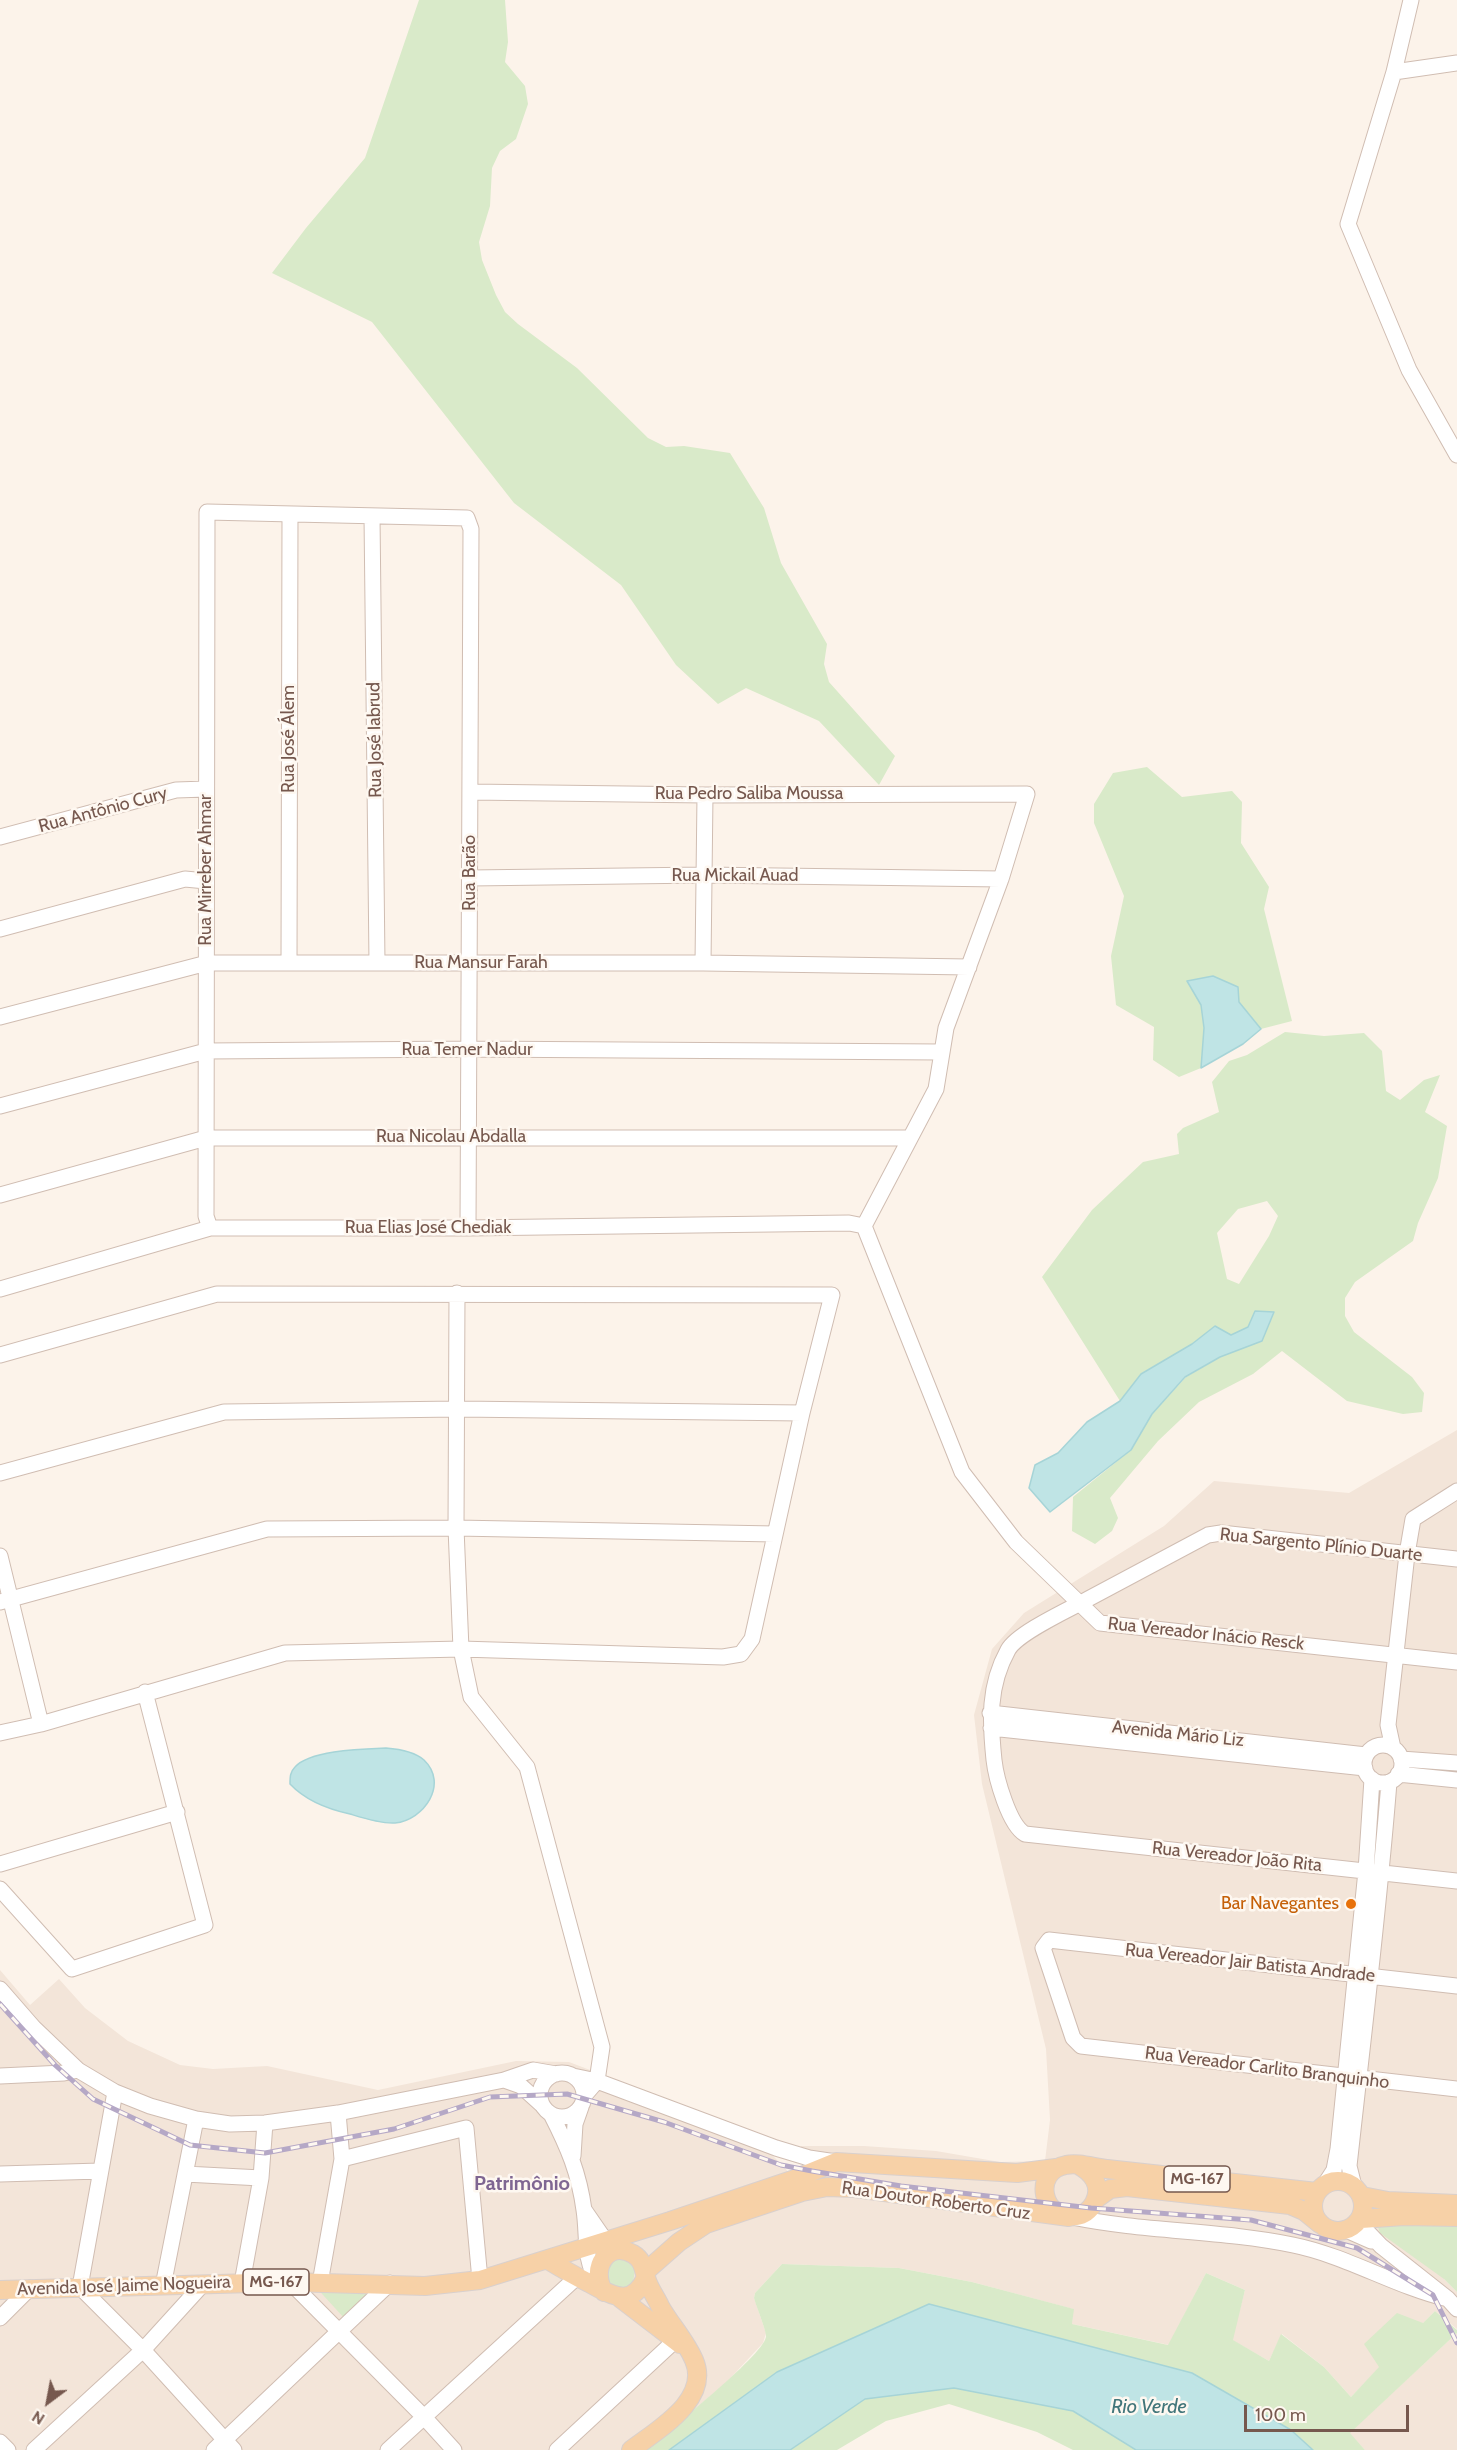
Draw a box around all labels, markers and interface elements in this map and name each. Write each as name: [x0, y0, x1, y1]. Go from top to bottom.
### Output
street label: Rua José Iabrud: [363, 682, 387, 798]
street label: Rua José Álem: [278, 685, 300, 793]
street label: Rua Antônio Cury: [36, 782, 170, 838]
street label: Rua Pedro Saliba Moussa: [655, 783, 843, 805]
street label: Rua Mirreber Ahmar: [195, 794, 217, 946]
street label: Rua Barão: [459, 835, 481, 911]
street label: Rua Mickail Auad: [672, 865, 798, 887]
street label: Rua Mansur Farah: [414, 952, 548, 974]
street label: Rua Temer Nadur: [401, 1039, 533, 1061]
street label: Rua Nicolau Abdalla: [376, 1126, 526, 1148]
street label: Rua Elias José Chediak: [345, 1217, 511, 1239]
street label: Rua Sargento Plínio Duarte: [1219, 1524, 1423, 1566]
street label: Rua Vereador Inácio Resck: [1107, 1613, 1305, 1655]
street label: Avenida Mário Liz: [1111, 1716, 1245, 1752]
street label: Rua Vereador João Rita: [1151, 1837, 1323, 1877]
place label: Bar Navegantes: [1221, 1893, 1339, 1915]
marker: Bar Navegantes: [1344, 1897, 1358, 1911]
street label: Rua Vereador Jair Batista Andrade: [1124, 1939, 1376, 1987]
street label: Rua Vereador Carlito Branquinho: [1144, 2042, 1390, 2094]
road number: MG-167: [1164, 2166, 1230, 2192]
district label: Patrimônio: [474, 2172, 570, 2196]
street label: Rua Doutor Roberto Cruz: [840, 2177, 1032, 2225]
road number: MG-167: [243, 2269, 309, 2295]
street label: Avenida José Jaime Nogueira: [17, 2271, 231, 2301]
north arrow: [18, 2372, 78, 2432]
scale bar: [1247, 2393, 1412, 2431]
water label: Rio Verde: [1111, 2395, 1187, 2419]
text: 100 m: [1255, 2404, 1306, 2426]
text: N: [28, 2407, 48, 2429]

